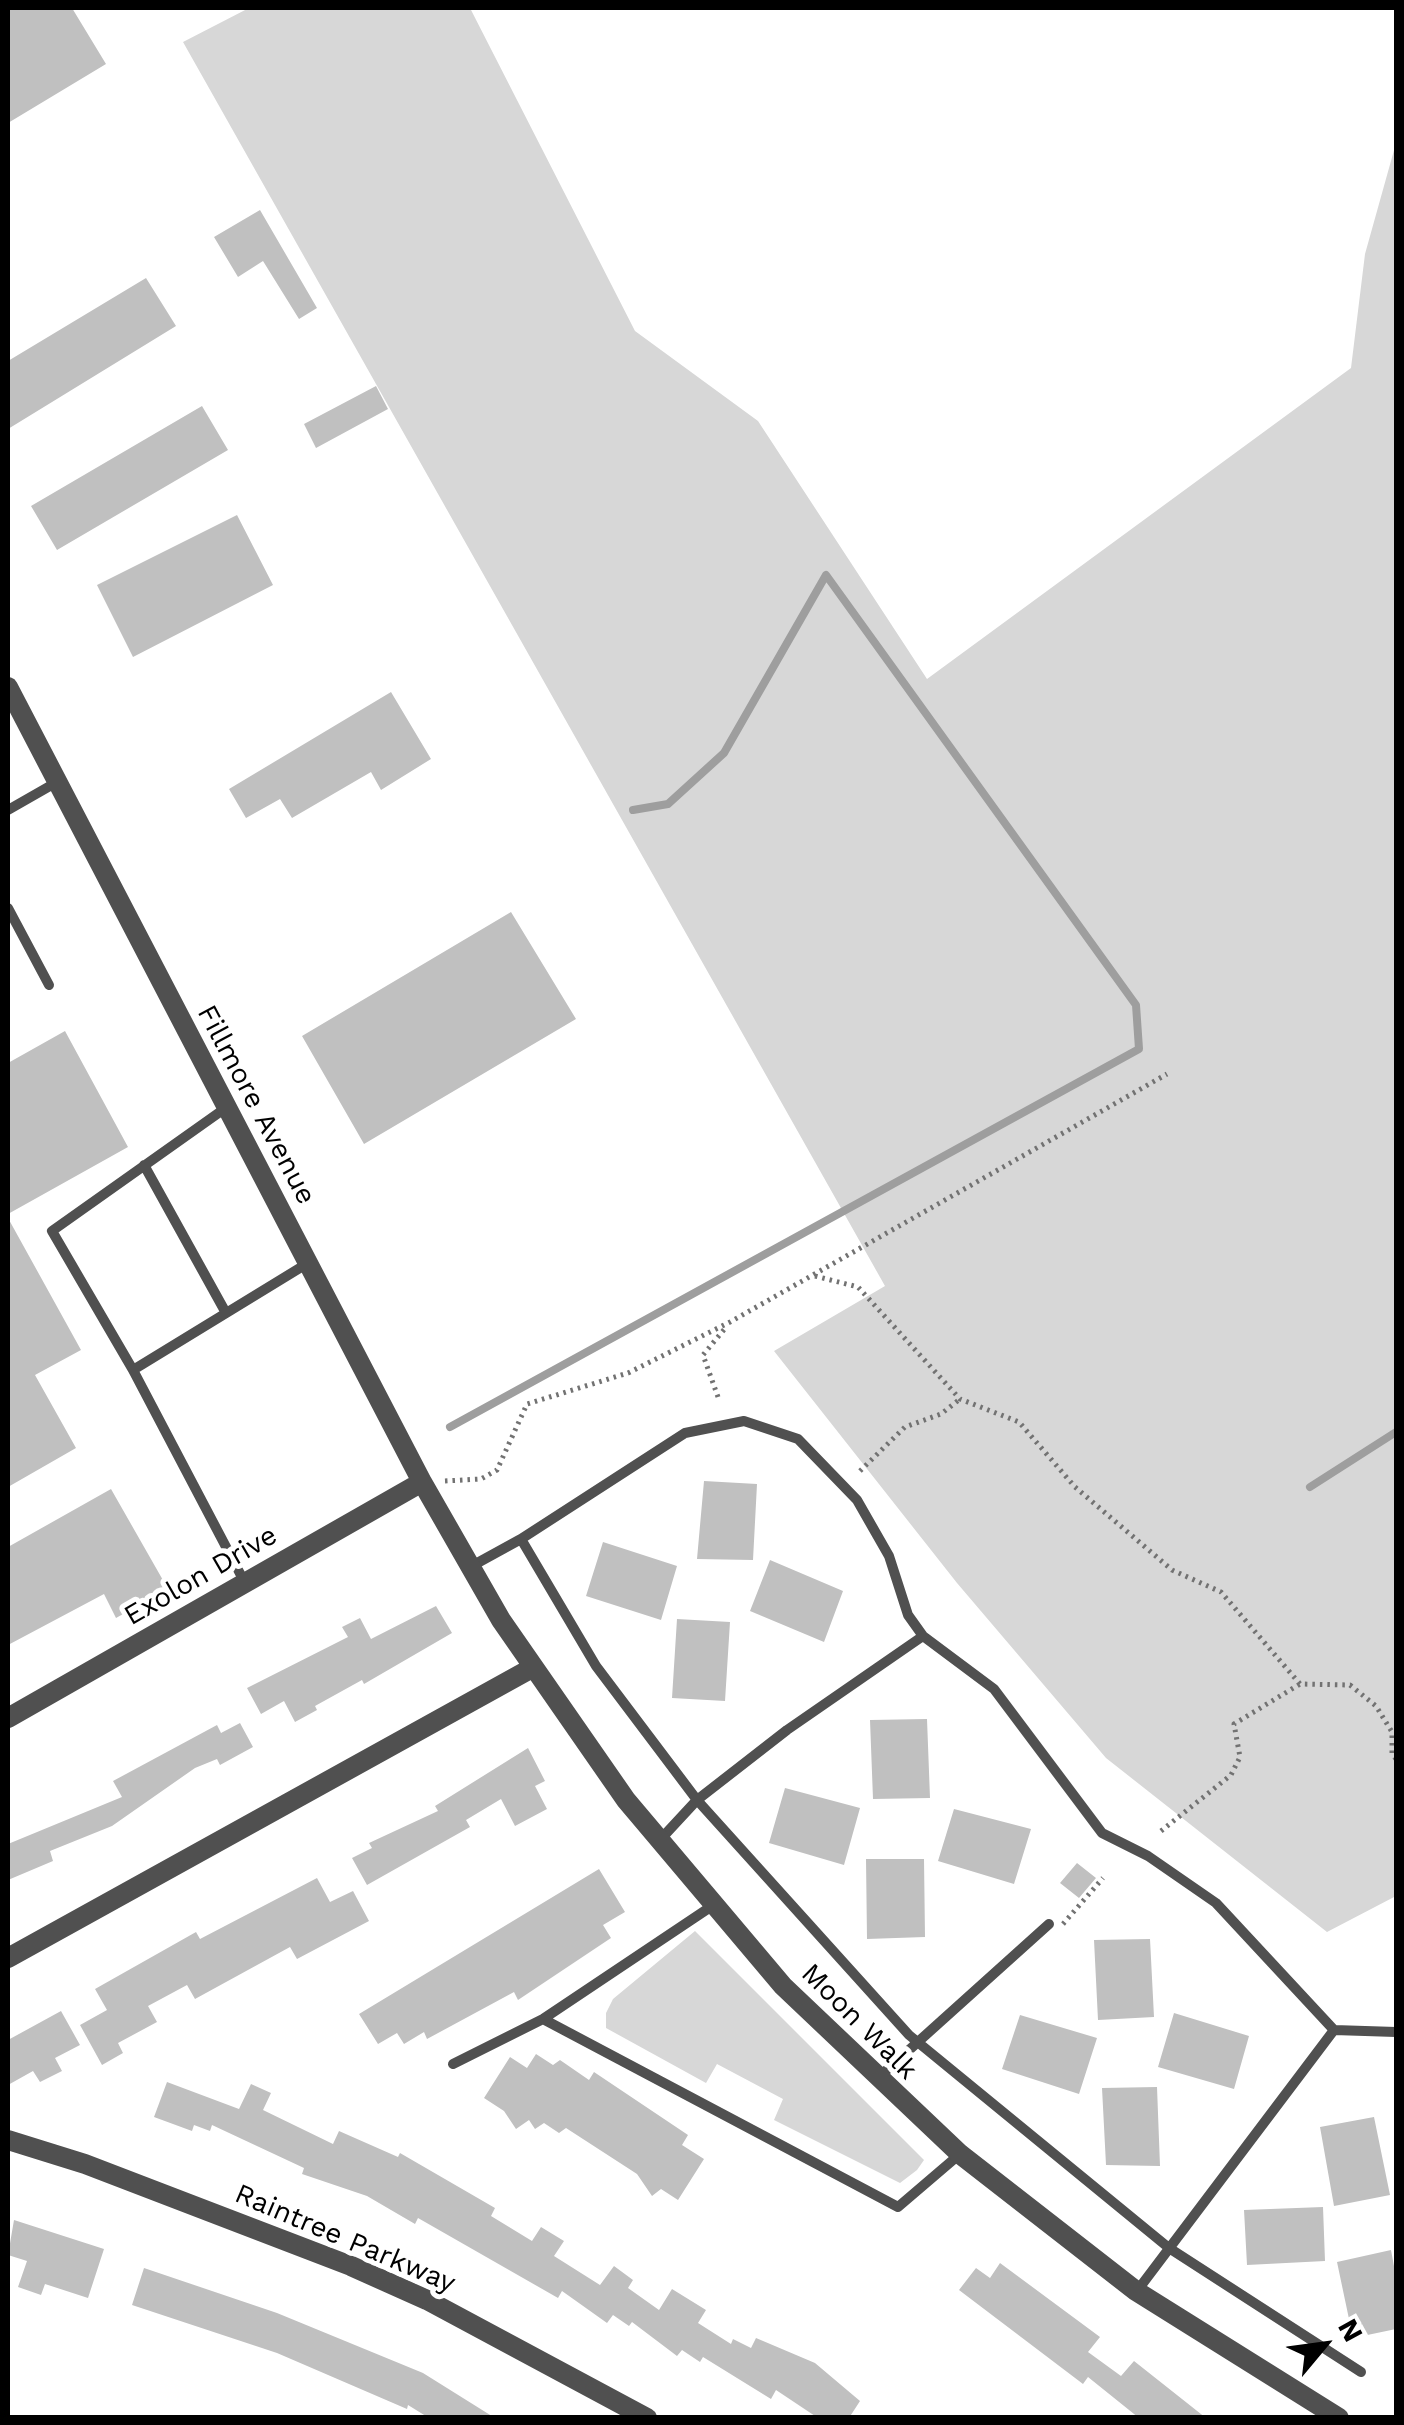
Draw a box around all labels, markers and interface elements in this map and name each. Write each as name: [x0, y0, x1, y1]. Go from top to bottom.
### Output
street label: Fillmore Avenue: [189, 1000, 323, 1210]
street label: Exolon Drive: [119, 1519, 283, 1633]
street label: Moon Walk: [794, 1957, 924, 2087]
street label: Raintree Parkway: [230, 2177, 460, 2301]
north arrow: [1274, 2295, 1374, 2395]
text: N: [1331, 2313, 1370, 2347]

